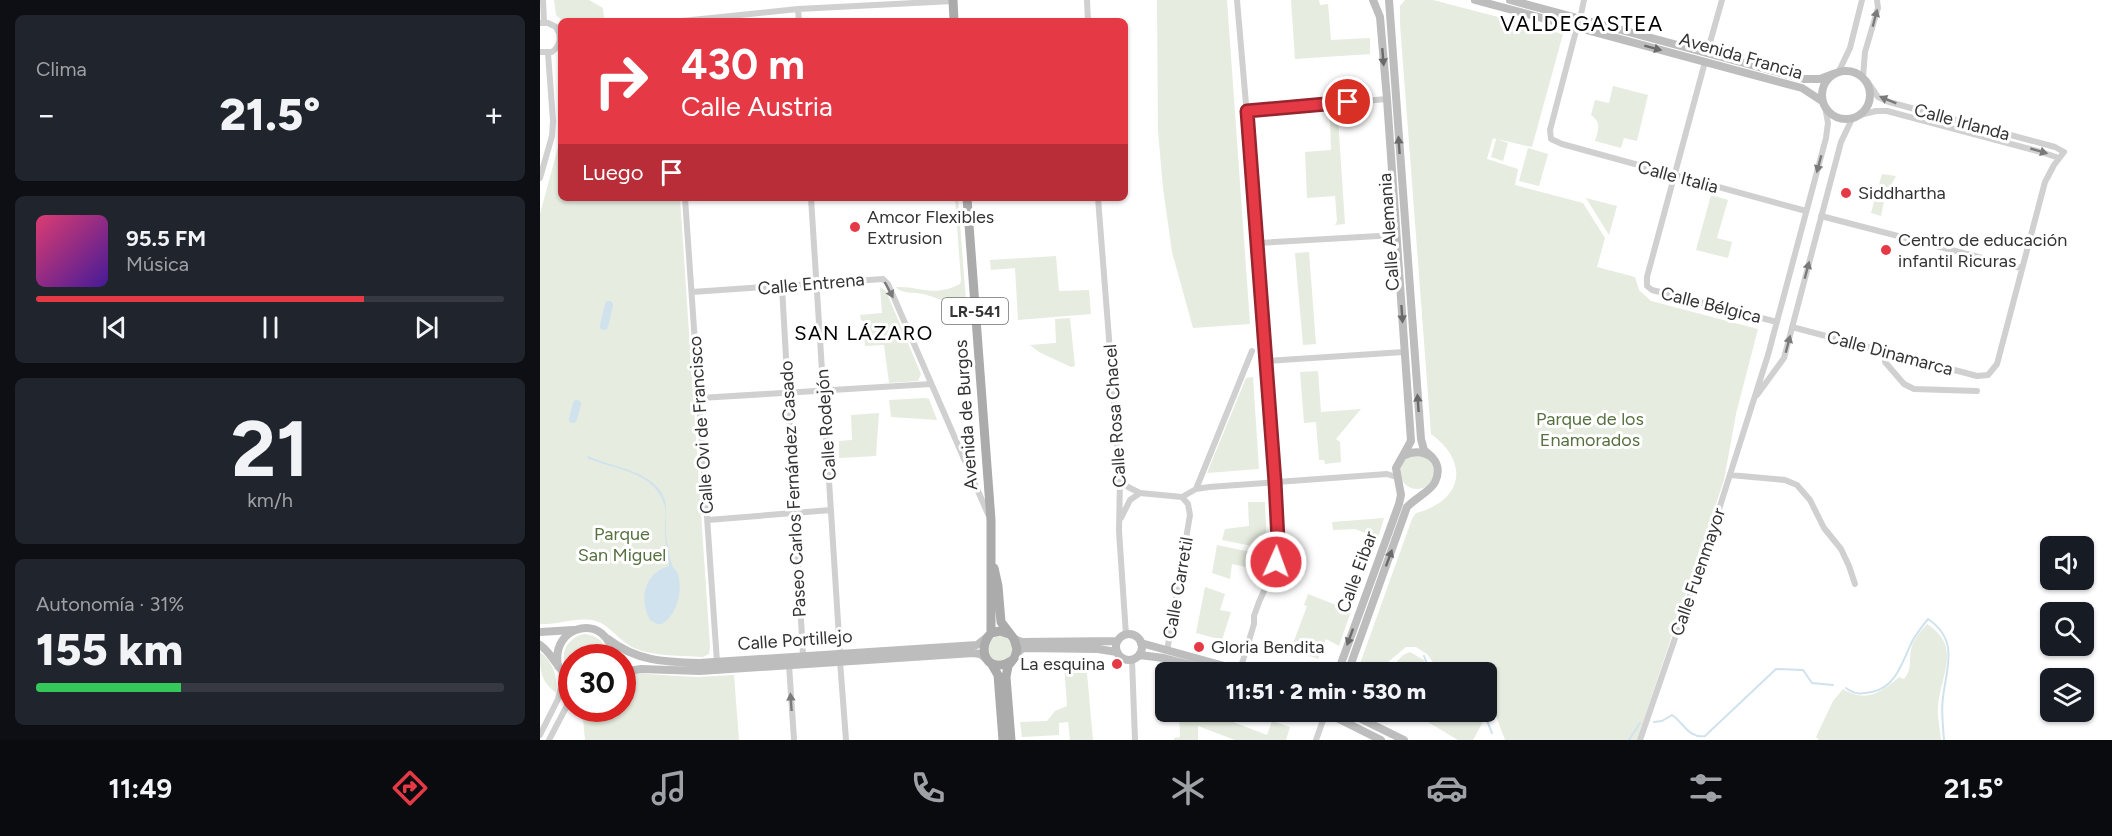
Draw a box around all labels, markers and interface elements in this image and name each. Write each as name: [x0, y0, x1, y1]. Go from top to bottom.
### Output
one-way arrow: [1871, 9, 1880, 27]
district label: VALDEGASTEA: [1500, 11, 1664, 36]
street label: Avenida Francia: [1677, 28, 1805, 84]
text: 430 m: [681, 39, 805, 90]
icon: right: [582, 42, 660, 120]
one-way arrow: [1645, 44, 1663, 53]
one-way arrow: [1378, 48, 1388, 67]
text: Clima: [36, 57, 87, 81]
pin: [1322, 76, 1373, 127]
icon: arrive: [1331, 85, 1364, 118]
text: 21.5°: [219, 87, 321, 141]
text: Calle Austria: [681, 90, 833, 123]
text: −: [36, 95, 57, 134]
text: +: [483, 95, 504, 134]
one-way arrow: [1878, 95, 1896, 105]
street label: Calle Irlanda: [1912, 99, 2012, 145]
one-way arrow: [1394, 136, 1404, 155]
one-way arrow: [2030, 147, 2048, 156]
one-way arrow: [1813, 155, 1823, 174]
icon: arrive: [655, 156, 688, 189]
street label: Calle Italia: [1635, 156, 1721, 198]
text: Luego: [582, 159, 643, 186]
street label: Calle Alemania: [1374, 172, 1404, 292]
place label: Siddhartha: [1858, 182, 1946, 204]
marker: Siddhartha: [1839, 186, 1853, 200]
place label: Amcor Flexibles Extrusion: [867, 206, 994, 249]
marker: Amcor Flexibles Extrusion: [848, 220, 862, 234]
text: 95.5 FM: [126, 225, 206, 252]
place label: Centro de educación infantil Ricuras: [1898, 229, 2067, 272]
marker: Centro de educación infantil Ricuras: [1879, 243, 1893, 257]
text: Música: [126, 252, 189, 276]
one-way arrow: [1803, 261, 1813, 279]
street label: Calle Entrena: [757, 268, 865, 300]
one-way arrow: [884, 281, 894, 299]
street label: Calle Bélgica: [1658, 282, 1764, 328]
road number: LR-541: [942, 298, 1008, 324]
one-way arrow: [1397, 305, 1406, 324]
icon: previous: [98, 311, 131, 344]
icon: pause: [254, 311, 287, 344]
icon: next: [410, 311, 443, 344]
district label: SAN LÁZARO: [794, 321, 934, 345]
street label: Calle Dinamarca: [1825, 326, 1955, 380]
street label: Calle Ovi de Francisco: [684, 335, 718, 515]
one-way arrow: [1783, 335, 1793, 353]
street label: Avenida de Burgos: [950, 339, 982, 491]
street label: Calle Rosa Chacel: [1099, 344, 1131, 488]
street label: Paseo Carlos Fernández Casado: [775, 360, 811, 618]
street label: Calle Rodejón: [811, 368, 841, 482]
one-way arrow: [1413, 393, 1423, 412]
text: 21: [231, 402, 309, 496]
park label: Parque de los Enamorados: [1536, 408, 1644, 451]
text: km/h: [247, 488, 293, 512]
street label: Calle Fuenmayor: [1666, 505, 1730, 639]
park label: Parque San Miguel: [578, 523, 666, 566]
street label: Calle Eibar: [1332, 528, 1382, 616]
position arrow: [1244, 530, 1308, 594]
street label: Calle Carretil: [1158, 535, 1198, 641]
map controls: [2040, 536, 2094, 722]
button: sound: [2040, 536, 2094, 590]
one-way arrow: [1385, 549, 1394, 567]
text: Autonomía · 31%: [36, 592, 184, 616]
button: search: [2040, 602, 2094, 656]
text: 155 km: [36, 622, 183, 676]
street label: Calle Portillejo: [737, 625, 853, 655]
one-way arrow: [1345, 629, 1355, 647]
place label: Gloria Bendita: [1211, 636, 1325, 658]
marker: Gloria Bendita: [1192, 640, 1206, 654]
speed limit sign: 30: [558, 644, 636, 722]
place label: La esquina: [1020, 653, 1105, 675]
marker: La esquina: [1110, 657, 1124, 671]
button: layers: [2040, 668, 2094, 722]
text: 11:51 · 2 min · 530 m: [1226, 678, 1426, 705]
one-way arrow: [787, 693, 796, 712]
icon: directions: [389, 767, 431, 809]
icon: music: [648, 767, 690, 809]
icon: phone: [907, 767, 949, 809]
icon: climate: [1167, 767, 1209, 809]
icon: car: [1426, 767, 1468, 809]
icon: filters: [1685, 767, 1727, 809]
text: 11:49: [109, 772, 172, 805]
text: 21.5°: [1944, 772, 2003, 805]

